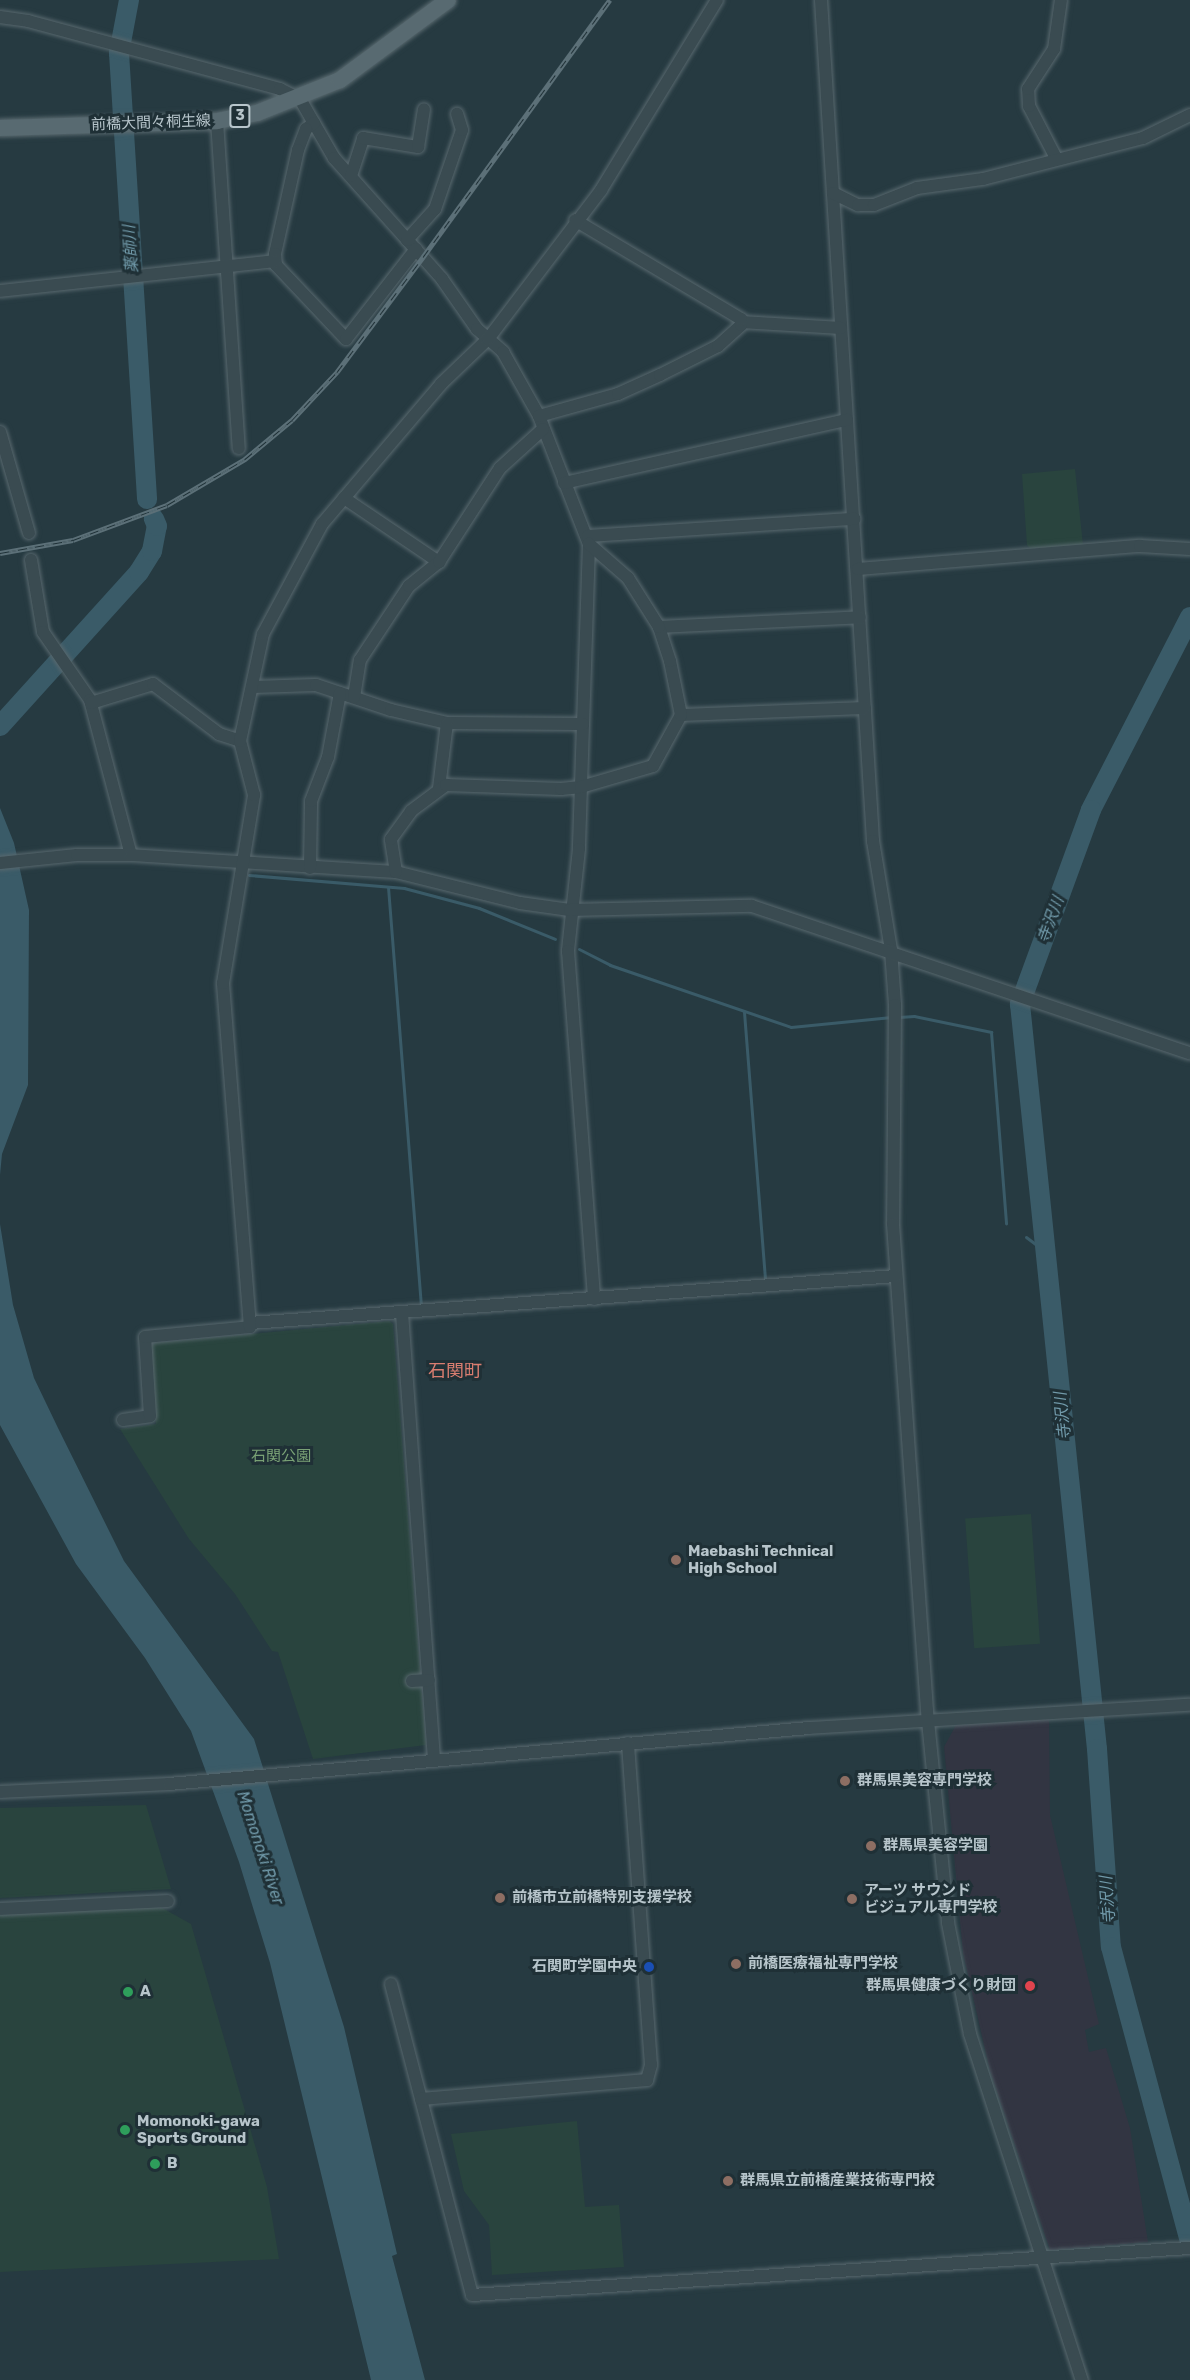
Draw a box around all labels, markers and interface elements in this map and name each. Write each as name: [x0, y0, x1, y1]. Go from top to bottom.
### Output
road number: 3: [228, 105, 252, 127]
street label: 前橋大間々桐生線: [91, 112, 211, 134]
water label: 薬師川: [120, 224, 142, 274]
water label: 寺沢川: [1034, 894, 1068, 946]
district label: 石関町: [428, 1360, 482, 1382]
water label: 寺沢川: [1051, 1391, 1075, 1441]
park label: 石関公園: [251, 1448, 311, 1466]
place label: Maebashi Technical High School: [688, 1542, 834, 1577]
marker: Maebashi Technical High School: [669, 1553, 683, 1567]
place label: 群馬県美容専門学校: [857, 1772, 992, 1790]
marker: 群馬県美容専門学校: [838, 1774, 852, 1788]
water label: Momonoki River: [233, 1789, 287, 1907]
place label: 群馬県美容学園: [883, 1837, 988, 1855]
marker: 群馬県美容学園: [864, 1839, 878, 1853]
water label: 寺沢川: [1097, 1875, 1119, 1925]
place label: アーツ サウンド ビジュアル専門学校: [864, 1881, 999, 1916]
place label: 前橋市立前橋特別支援学校: [512, 1889, 692, 1907]
marker: 前橋市立前橋特別支援学校: [493, 1891, 507, 1905]
marker: アーツ サウンド ビジュアル専門学校: [845, 1892, 859, 1906]
place label: 前橋医療福祉専門学校: [748, 1955, 898, 1973]
marker: 前橋医療福祉専門学校: [729, 1957, 743, 1971]
place label: 石関町学園中央: [532, 1958, 637, 1976]
marker: 石関町学園中央: [642, 1960, 656, 1974]
place label: 群馬県健康づくり財団: [866, 1977, 1016, 1995]
marker: 群馬県健康づくり財団: [1021, 1977, 1039, 1995]
place label: A: [140, 1983, 151, 2001]
marker: A: [121, 1985, 135, 1999]
place label: Momonoki-gawa Sports Ground: [137, 2112, 260, 2147]
marker: Momonoki-gawa Sports Ground: [118, 2123, 132, 2137]
place label: B: [167, 2155, 178, 2173]
marker: B: [148, 2157, 162, 2171]
place label: 群馬県立前橋産業技術専門校: [740, 2172, 935, 2190]
marker: 群馬県立前橋産業技術専門校: [721, 2174, 735, 2188]

